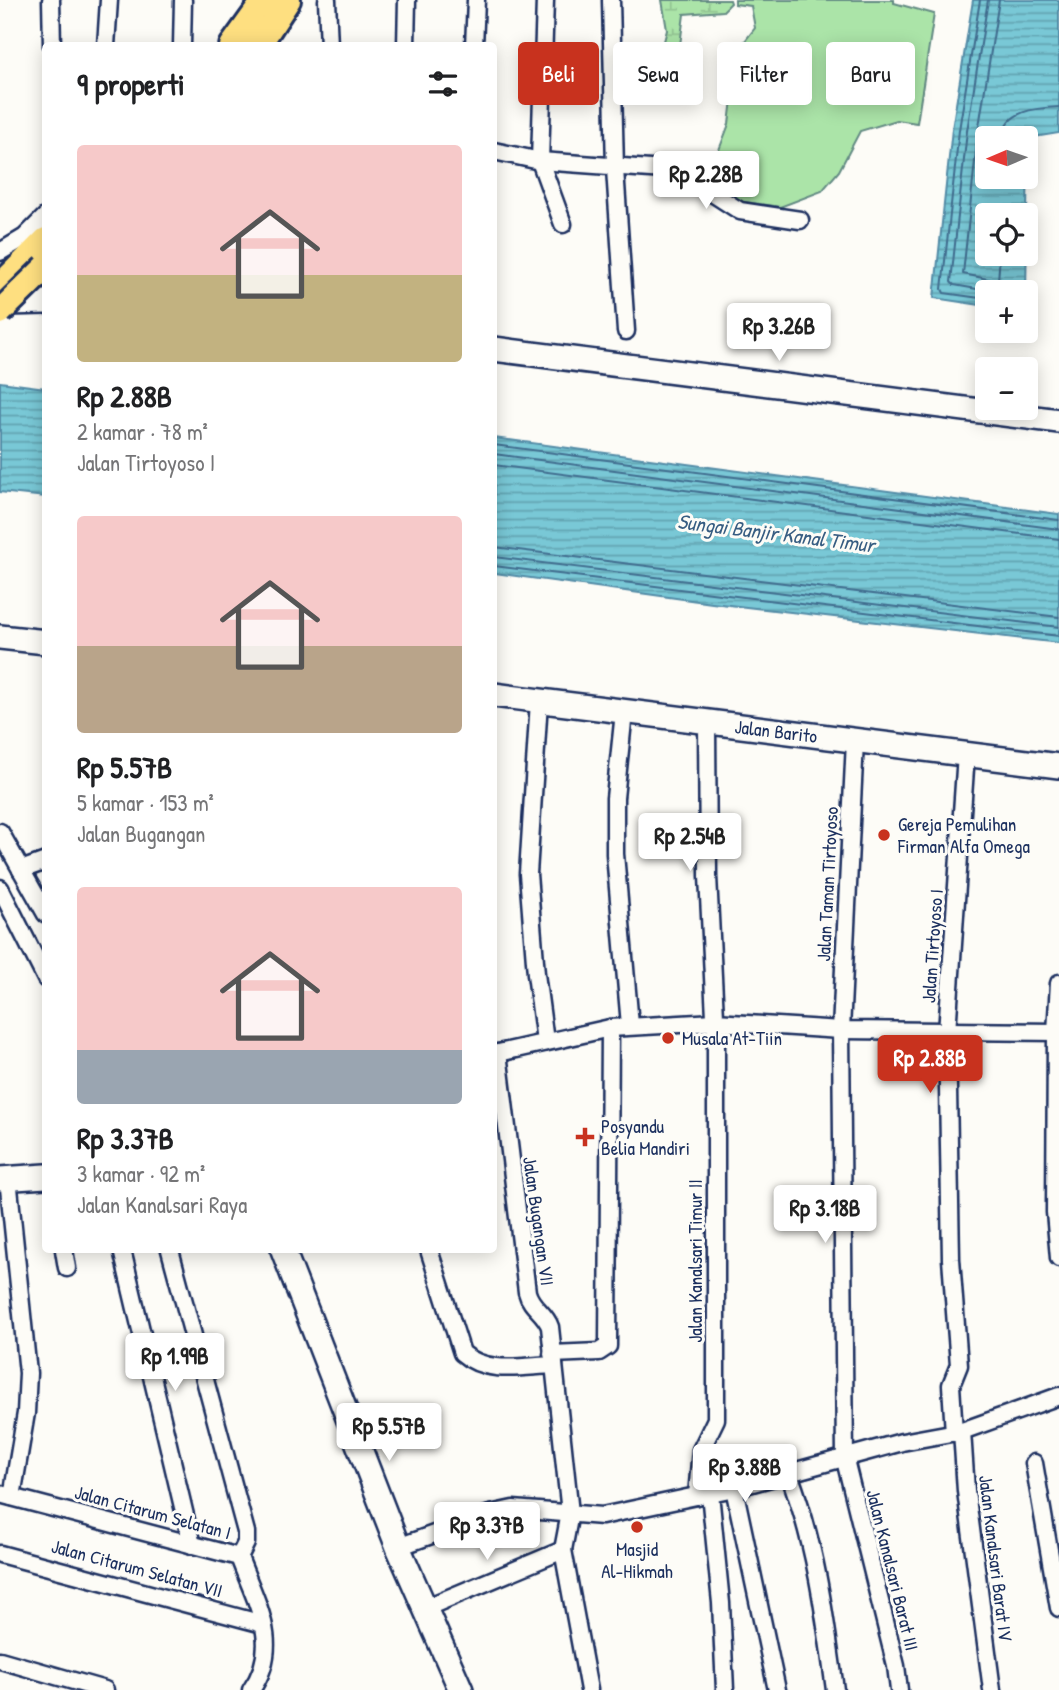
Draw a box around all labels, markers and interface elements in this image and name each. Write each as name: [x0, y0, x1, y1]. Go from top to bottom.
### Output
chip: Beli: [518, 42, 599, 105]
chip: Sewa: [613, 42, 703, 105]
chip: Filter: [717, 42, 812, 105]
chip: Baru: [826, 42, 915, 105]
text: 9 properti: [77, 64, 185, 104]
icon: filters: [424, 65, 462, 103]
north arrow: [975, 126, 1038, 189]
map controls: [975, 126, 1038, 420]
pin: Rp 2.28B: [634, 152, 778, 211]
text: Rp 2.28B: [669, 158, 743, 189]
icon: home: [207, 191, 333, 317]
button: locate: [975, 203, 1038, 266]
button: +: [975, 280, 1038, 343]
pin: Rp 3.26B: [707, 304, 851, 363]
text: Rp 3.26B: [743, 310, 815, 341]
button: −: [975, 357, 1038, 420]
text: Rp 2.88B: [77, 376, 172, 416]
text: 2 kamar · 78 m²: [77, 416, 208, 447]
text: Jalan Tirtoyoso I: [77, 447, 215, 478]
water label: Sungai Banjir Kanal Timur: [676, 507, 879, 560]
icon: home: [207, 562, 333, 688]
street label: Jalan Barito: [733, 713, 819, 749]
text: Rp 5.57B: [77, 747, 172, 787]
text: 5 kamar · 153 m²: [77, 787, 214, 818]
street label: Jalan Taman Tirtoyoso: [810, 806, 844, 962]
place label: Gereja Pemulihan Firman Alfa Omega: [897, 811, 1030, 859]
pin: Rp 2.54B: [618, 814, 762, 873]
text: Jalan Bugangan: [77, 818, 206, 849]
text: Rp 2.54B: [654, 820, 726, 851]
marker: Gereja Pemulihan Firman Alfa Omega: [876, 827, 892, 843]
street label: Jalan Tirtoyoso I: [915, 888, 949, 1004]
icon: home: [207, 933, 333, 1059]
place label: Musala At-Tiin: [682, 1025, 782, 1051]
marker: Musala At-Tiin: [660, 1030, 676, 1046]
pin: Rp 2.88B: [858, 1036, 1002, 1095]
text: Rp 2.88B: [894, 1042, 966, 1073]
place label: Posyandu Belia Mandiri: [601, 1113, 690, 1161]
text: Rp 3.37B: [77, 1118, 174, 1158]
marker: Posyandu Belia Mandiri: [575, 1127, 595, 1147]
street label: Jalan Bugangan VII: [517, 1155, 561, 1287]
text: 3 kamar · 92 m²: [77, 1158, 205, 1189]
street label: Jalan Kanalsari Timur II: [682, 1179, 708, 1343]
pin: Rp 3.18B: [753, 1186, 897, 1245]
text: Jalan Kanalsari Raya: [77, 1189, 247, 1220]
text: Rp 3.18B: [790, 1192, 860, 1223]
pin: Rp 1.99B: [103, 1334, 247, 1393]
text: Rp 1.99B: [141, 1340, 209, 1371]
pin: Rp 5.57B: [317, 1404, 461, 1463]
text: Rp 5.57B: [352, 1410, 426, 1441]
pin: Rp 3.88B: [673, 1444, 817, 1504]
text: Rp 3.88B: [709, 1451, 781, 1482]
street label: Jalan Kanalsari Barat IV: [973, 1474, 1019, 1643]
street label: Jalan Citarum Selatan I: [72, 1479, 234, 1545]
street label: Jalan Kanalsari Barat III: [860, 1487, 926, 1653]
pin: Rp 3.37B: [415, 1502, 559, 1562]
text: Rp 3.37B: [450, 1509, 524, 1540]
marker: Masjid Al-Hikmah: [629, 1519, 645, 1535]
street label: Jalan Citarum Selatan VII: [49, 1533, 225, 1603]
place label: Masjid Al-Hikmah: [601, 1536, 673, 1584]

